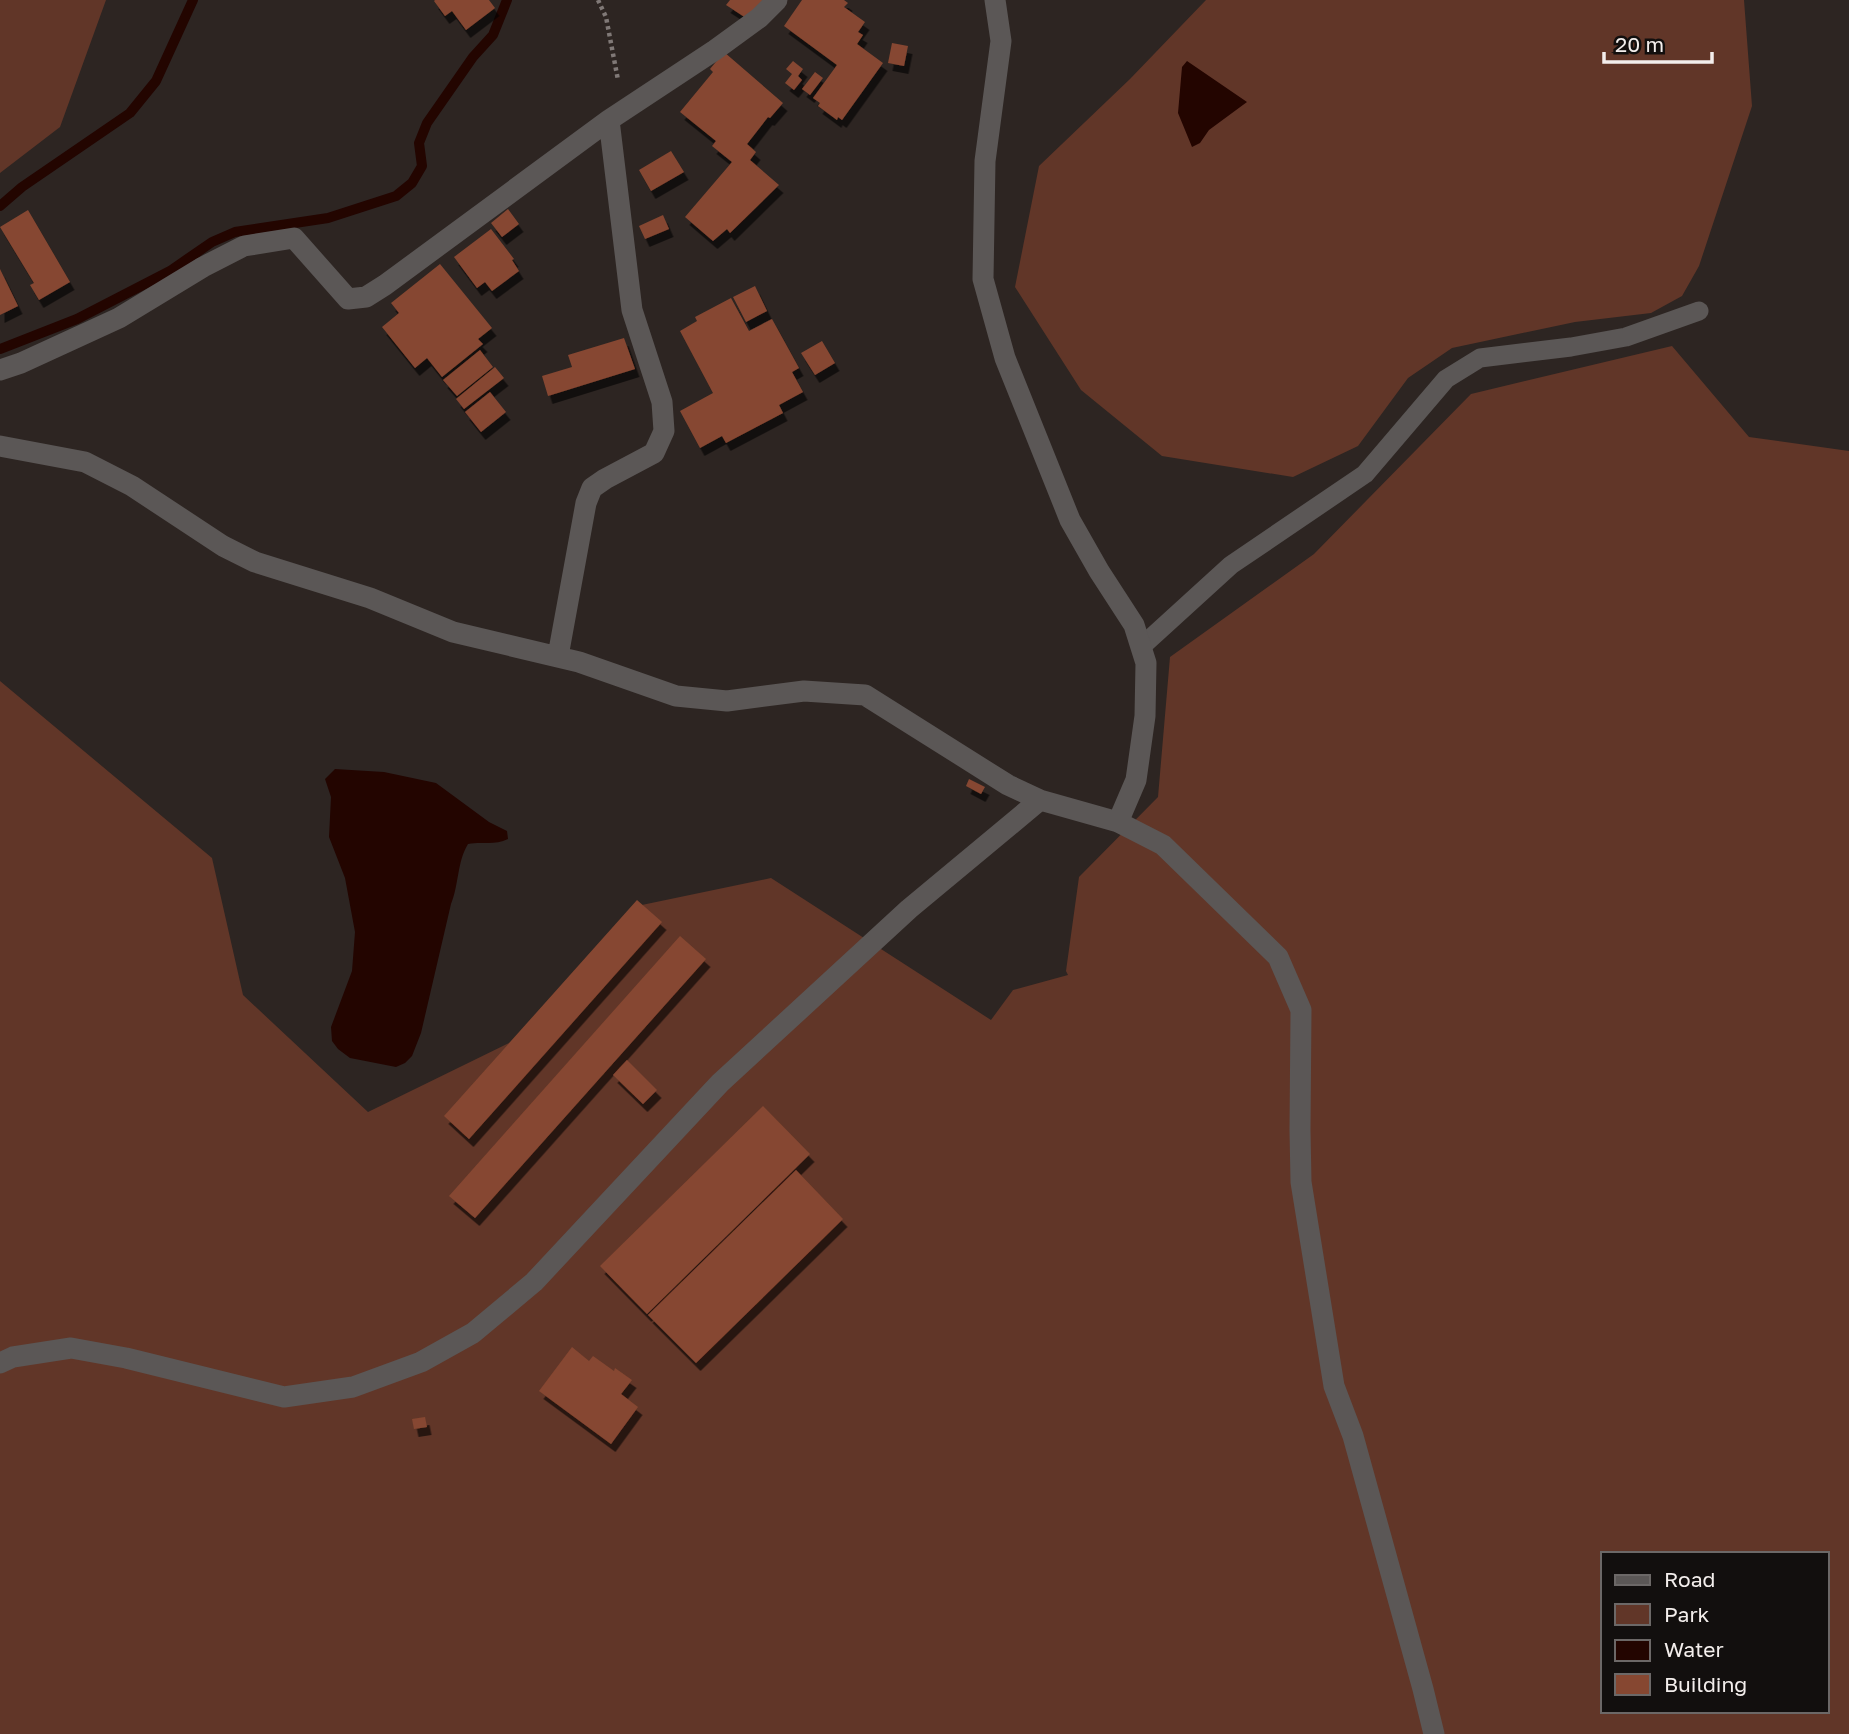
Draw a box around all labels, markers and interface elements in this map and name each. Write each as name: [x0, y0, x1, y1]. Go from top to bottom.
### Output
scale bar: [1604, 21, 1713, 65]
text: 20 m: [1615, 31, 1664, 57]
legend: [1601, 1552, 1828, 1713]
text: Road: [1664, 1566, 1715, 1592]
text: Park: [1664, 1601, 1710, 1627]
text: Water: [1664, 1636, 1724, 1662]
text: Building: [1664, 1671, 1747, 1697]

